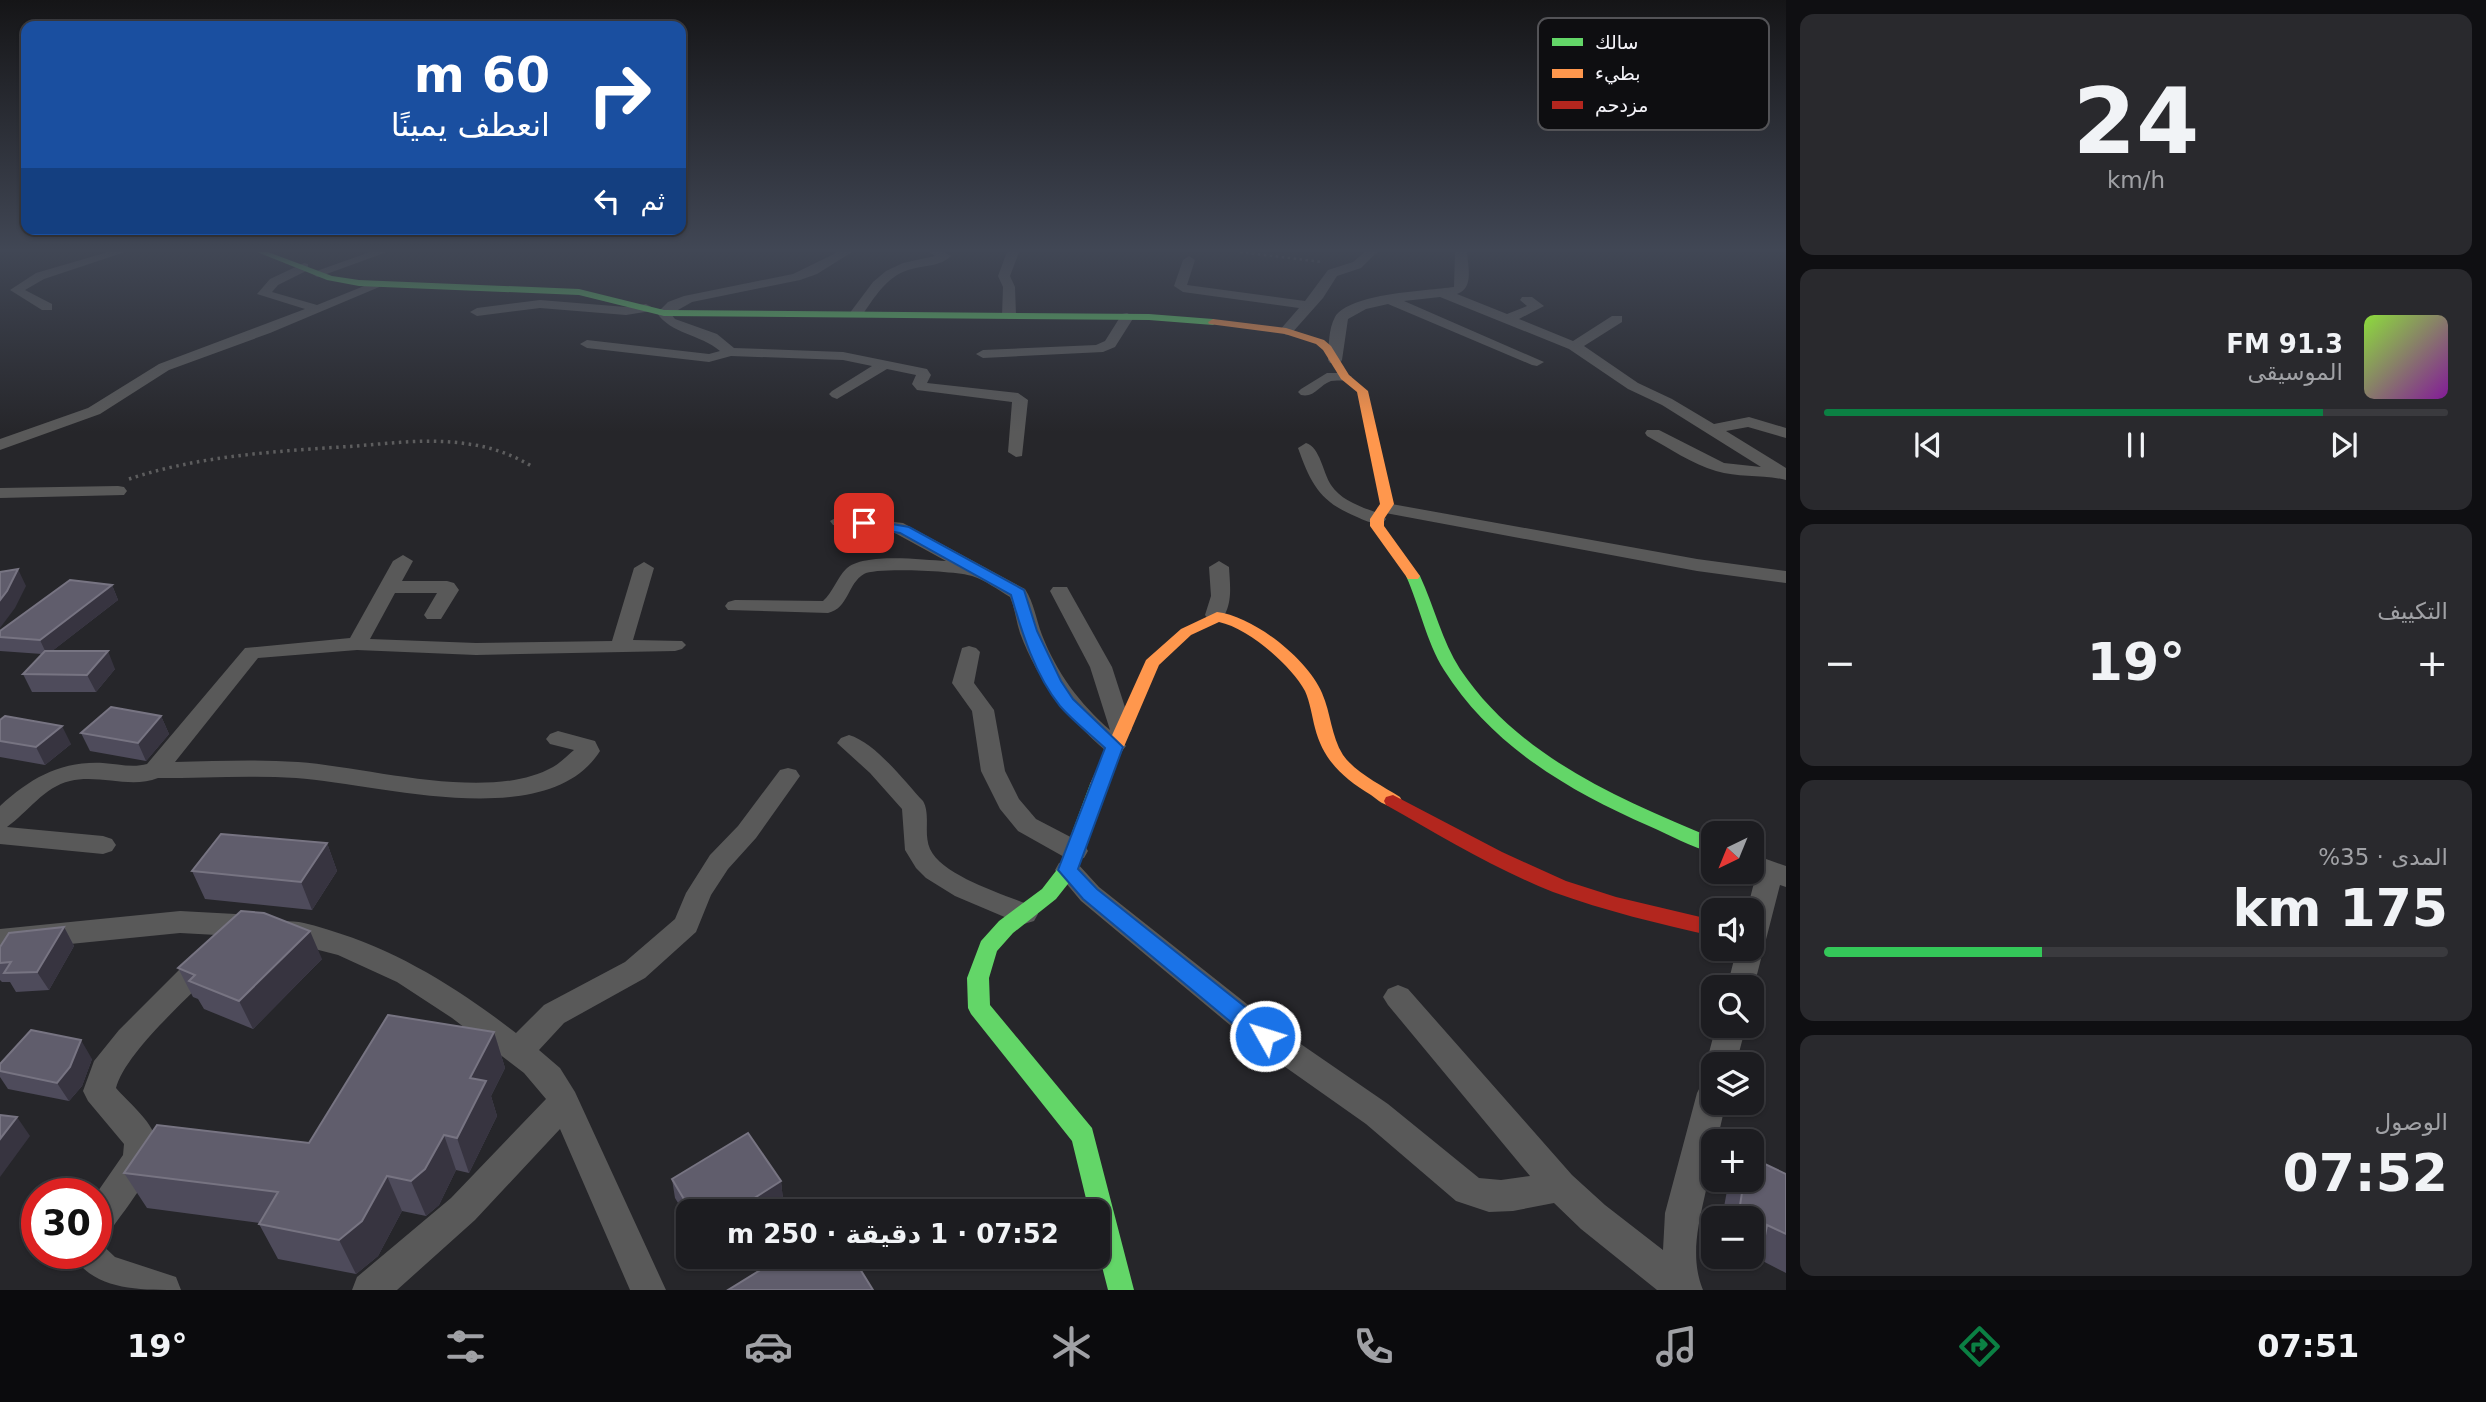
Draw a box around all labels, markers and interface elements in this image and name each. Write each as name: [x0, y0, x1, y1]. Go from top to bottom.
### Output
legend: [1538, 18, 1769, 130]
text: سالك: [1595, 31, 1639, 53]
text: 60 m: [414, 47, 550, 104]
icon: right: [574, 49, 665, 140]
text: بطيء: [1595, 62, 1641, 85]
text: 24: [2073, 69, 2199, 174]
text: مزدحم: [1595, 94, 1649, 117]
text: انعطف يمينًا: [391, 106, 550, 144]
text: km/h: [2107, 167, 2165, 193]
icon: left: [588, 182, 626, 220]
text: ثم: [640, 186, 665, 216]
text: 91.3 FM: [2226, 329, 2343, 359]
text: الموسيقى: [2247, 359, 2343, 385]
icon: previous: [1909, 426, 1947, 464]
icon: pause: [2117, 426, 2155, 464]
icon: next: [2325, 426, 2363, 464]
pin: [834, 493, 894, 553]
icon: arrive: [845, 504, 883, 542]
text: التكييف: [2377, 598, 2448, 624]
text: 19°: [2087, 632, 2185, 692]
text: −: [1824, 641, 1856, 685]
text: +: [2416, 641, 2448, 685]
north arrow: [1701, 821, 1764, 884]
map controls: [1701, 821, 1764, 1269]
text: المدى · 35%: [2318, 844, 2448, 870]
text: 175 km: [2233, 878, 2448, 938]
button: sound: [1701, 898, 1764, 961]
button: search: [1701, 975, 1764, 1038]
position arrow: [1228, 999, 1302, 1073]
button: layers: [1701, 1052, 1764, 1115]
text: الوصول: [2375, 1109, 2448, 1135]
button: +: [1701, 1129, 1764, 1192]
text: 07:52: [2282, 1143, 2448, 1203]
speed limit sign: 30: [21, 1178, 112, 1269]
button: −: [1701, 1206, 1764, 1269]
text: 07:52 · 1 دقيقة · 250 m: [727, 1219, 1059, 1249]
icon: filters: [441, 1322, 490, 1371]
icon: car: [744, 1322, 793, 1371]
icon: climate: [1047, 1322, 1096, 1371]
icon: phone: [1349, 1322, 1398, 1371]
icon: music: [1652, 1322, 1701, 1371]
icon: directions: [1955, 1322, 2004, 1371]
text: 19°: [127, 1327, 187, 1365]
text: 07:51: [2257, 1327, 2359, 1365]

